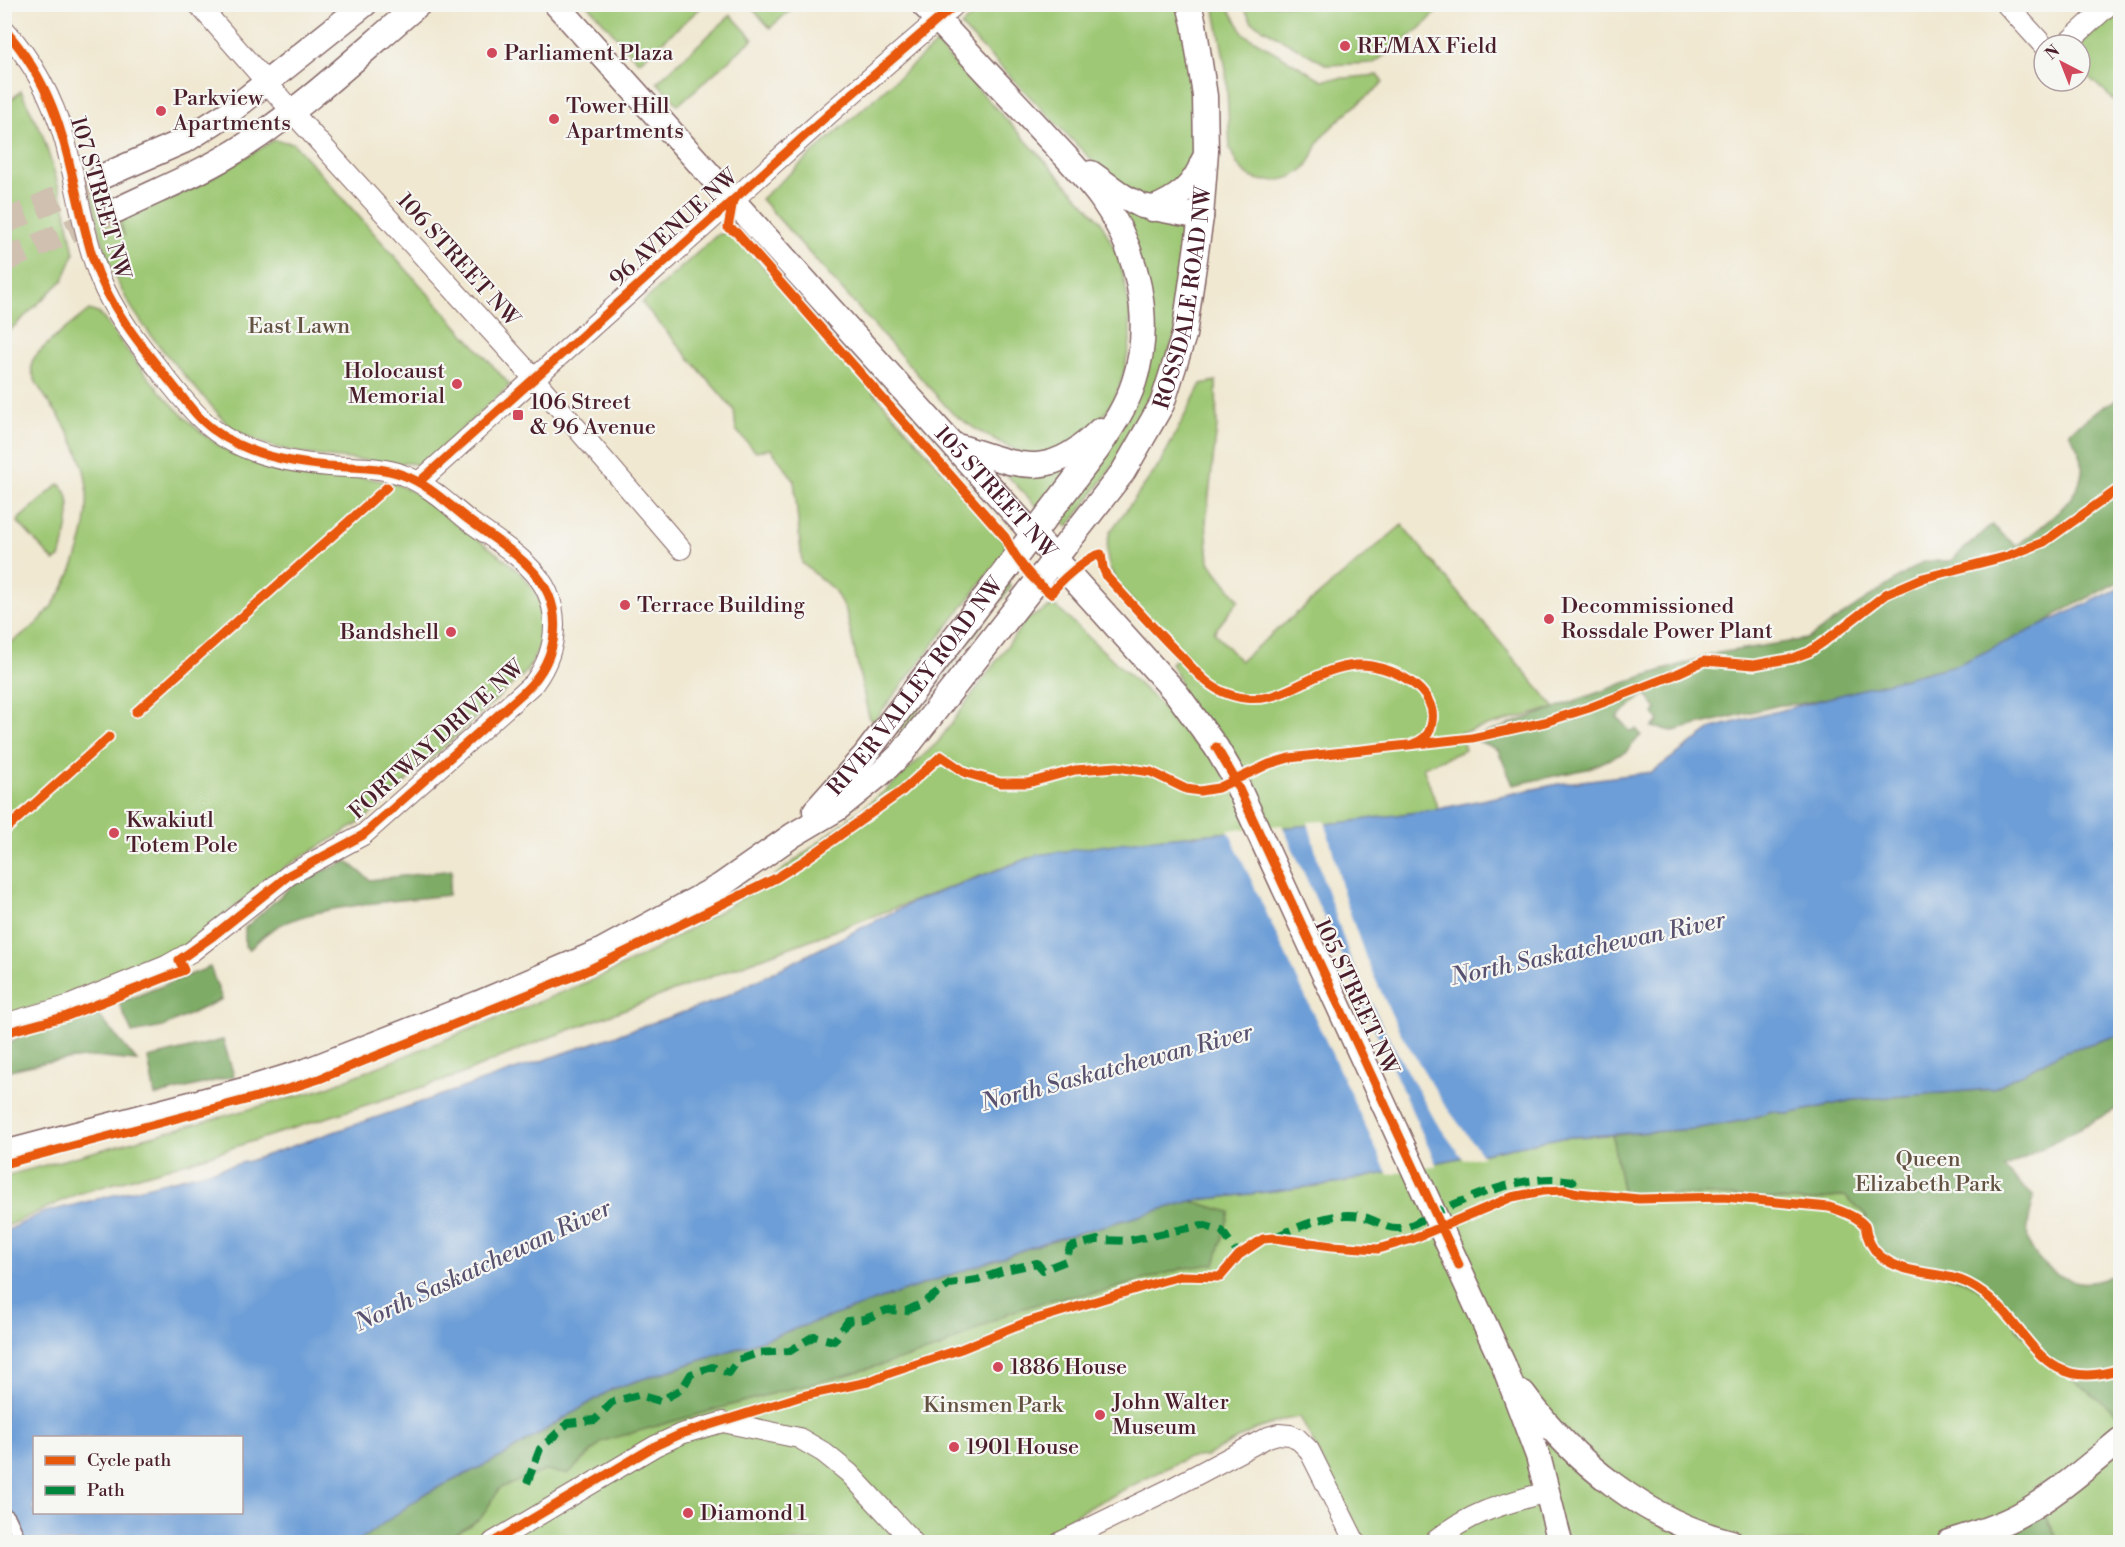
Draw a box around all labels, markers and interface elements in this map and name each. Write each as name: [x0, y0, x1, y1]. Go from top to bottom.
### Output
place label: RE/MAX Field: [1357, 33, 1498, 60]
north arrow: [2032, 33, 2092, 93]
marker: RE/MAX Field: [1338, 39, 1352, 53]
place label: Parliament Plaza: [504, 40, 674, 67]
text: N: [2041, 41, 2064, 64]
marker: Parliament Plaza: [485, 46, 499, 60]
place label: Parkview Apartments: [172, 85, 291, 137]
place label: Tower Hill Apartments: [565, 93, 684, 145]
marker: Parkview Apartments: [154, 104, 168, 118]
marker: Tower Hill Apartments: [547, 112, 561, 126]
street label: 107 STREET NW: [64, 113, 136, 284]
street label: 96 AVENUE NW: [604, 163, 745, 293]
street label: ROSSDALE ROAD NW: [1148, 184, 1217, 413]
street label: 106 STREET NW: [391, 187, 526, 333]
park label: East Lawn: [248, 313, 350, 340]
place label: Holocaust Memorial: [344, 358, 445, 410]
marker: Holocaust Memorial: [450, 377, 464, 391]
place label: 106 Street & 96 Avenue: [530, 389, 656, 441]
marker: 106 Street & 96 Avenue: [511, 408, 525, 422]
street label: 105 STREET NW: [929, 420, 1063, 565]
street label: RIVER VALLEY ROAD NW: [822, 571, 1010, 801]
place label: Terrace Building: [637, 592, 805, 619]
place label: Decommissioned Rossdale Power Plant: [1561, 593, 1773, 645]
marker: Terrace Building: [618, 598, 632, 612]
marker: Decommissioned Rossdale Power Plant: [1542, 612, 1556, 626]
place label: Bandshell: [339, 619, 439, 646]
marker: Bandshell: [444, 625, 458, 639]
street label: FORTWAY DRIVE NW: [344, 654, 531, 826]
place label: Kwakiutl Totem Pole: [126, 807, 238, 859]
marker: Kwakiutl Totem Pole: [107, 826, 121, 840]
water label: North Saskatchewan River: [1447, 905, 1729, 993]
street label: 105 STREET NW: [1308, 914, 1405, 1081]
water label: North Saskatchewan River: [977, 1017, 1257, 1119]
park label: Queen Elizabeth Park: [1855, 1146, 2002, 1198]
water label: North Saskatchewan River: [349, 1193, 617, 1339]
place label: 1886 House: [1010, 1354, 1127, 1381]
marker: 1886 House: [991, 1360, 1005, 1374]
place label: John Walter Museum: [1111, 1389, 1229, 1441]
park label: Kinsmen Park: [923, 1392, 1064, 1419]
marker: John Walter Museum: [1093, 1408, 1107, 1422]
place label: 1901 House: [966, 1434, 1079, 1461]
legend: [33, 1436, 243, 1514]
marker: 1901 House: [947, 1440, 961, 1454]
text: Cycle path: [87, 1449, 171, 1472]
text: Path: [87, 1479, 125, 1502]
place label: Diamond 1: [700, 1500, 807, 1527]
marker: Diamond 1: [681, 1506, 695, 1520]

